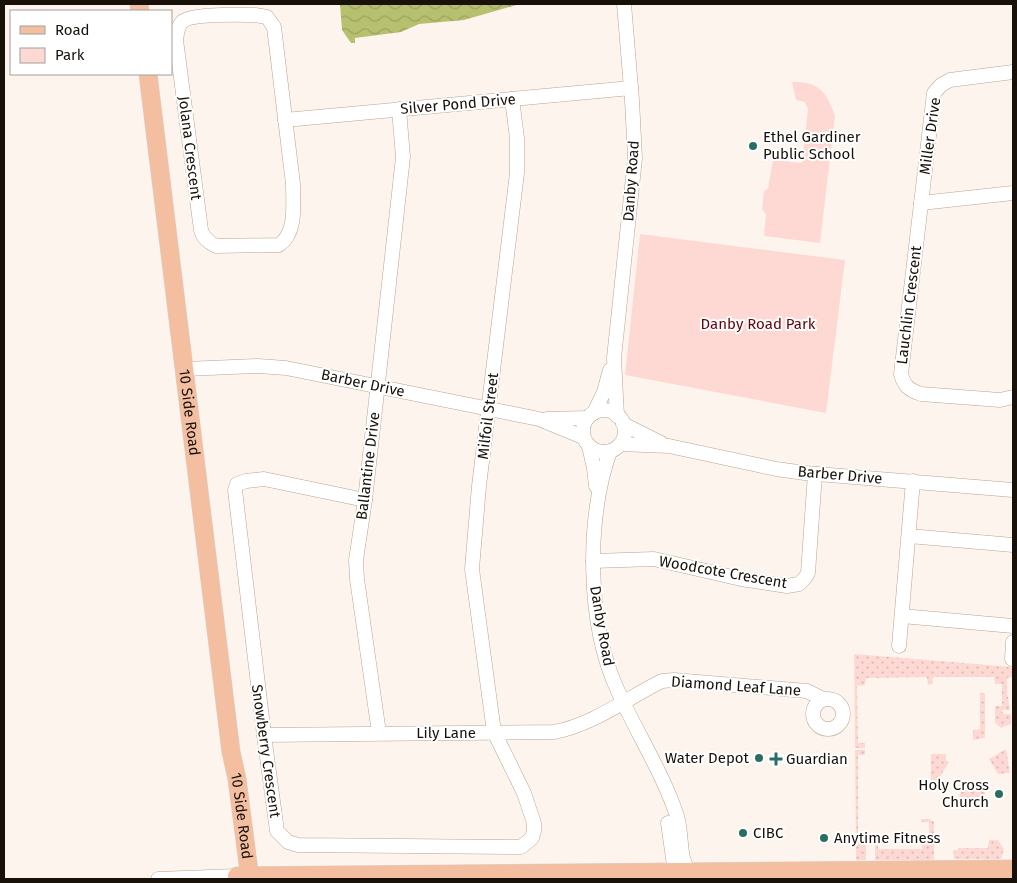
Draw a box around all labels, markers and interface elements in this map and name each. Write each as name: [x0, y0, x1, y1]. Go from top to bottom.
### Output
legend: [10, 10, 172, 75]
text: Road: [55, 21, 90, 39]
text: Park: [55, 46, 85, 64]
street label: Silver Pond Drive: [400, 90, 516, 118]
street label: Jolana Crescent: [175, 95, 205, 202]
street label: Miller Drive: [916, 96, 944, 176]
place label: Ethel Gardiner Public School: [763, 128, 861, 163]
street label: Danby Road: [619, 140, 643, 222]
marker: Ethel Gardiner Public School: [747, 140, 759, 152]
street label: Lauchlin Crescent: [893, 244, 925, 365]
park label: Danby Road Park: [701, 315, 816, 333]
street label: Barber Drive: [320, 365, 406, 401]
street label: 10 Side Road: [175, 368, 204, 457]
street label: Milfoil Street: [474, 371, 502, 460]
street label: Ballantine Drive: [352, 411, 384, 521]
street label: Barber Drive: [797, 462, 883, 488]
street label: Woodcote Crescent: [658, 552, 789, 592]
street label: Danby Road: [586, 584, 618, 668]
street label: Diamond Leaf Lane: [670, 672, 802, 700]
street label: Snowberry Crescent: [248, 683, 284, 819]
street label: Lily Lane: [416, 724, 476, 742]
place label: Water Depot: [665, 749, 750, 767]
place label: Guardian: [786, 750, 848, 768]
marker: Water Depot: [753, 752, 765, 764]
marker: Guardian: [770, 753, 782, 765]
street label: 10 Side Road: [227, 771, 256, 860]
place label: Holy Cross Church: [918, 776, 989, 811]
marker: Holy Cross Church: [993, 788, 1005, 800]
place label: CIBC: [753, 824, 784, 842]
marker: CIBC: [737, 827, 749, 839]
place label: Anytime Fitness: [834, 829, 941, 847]
marker: Anytime Fitness: [818, 832, 830, 844]

